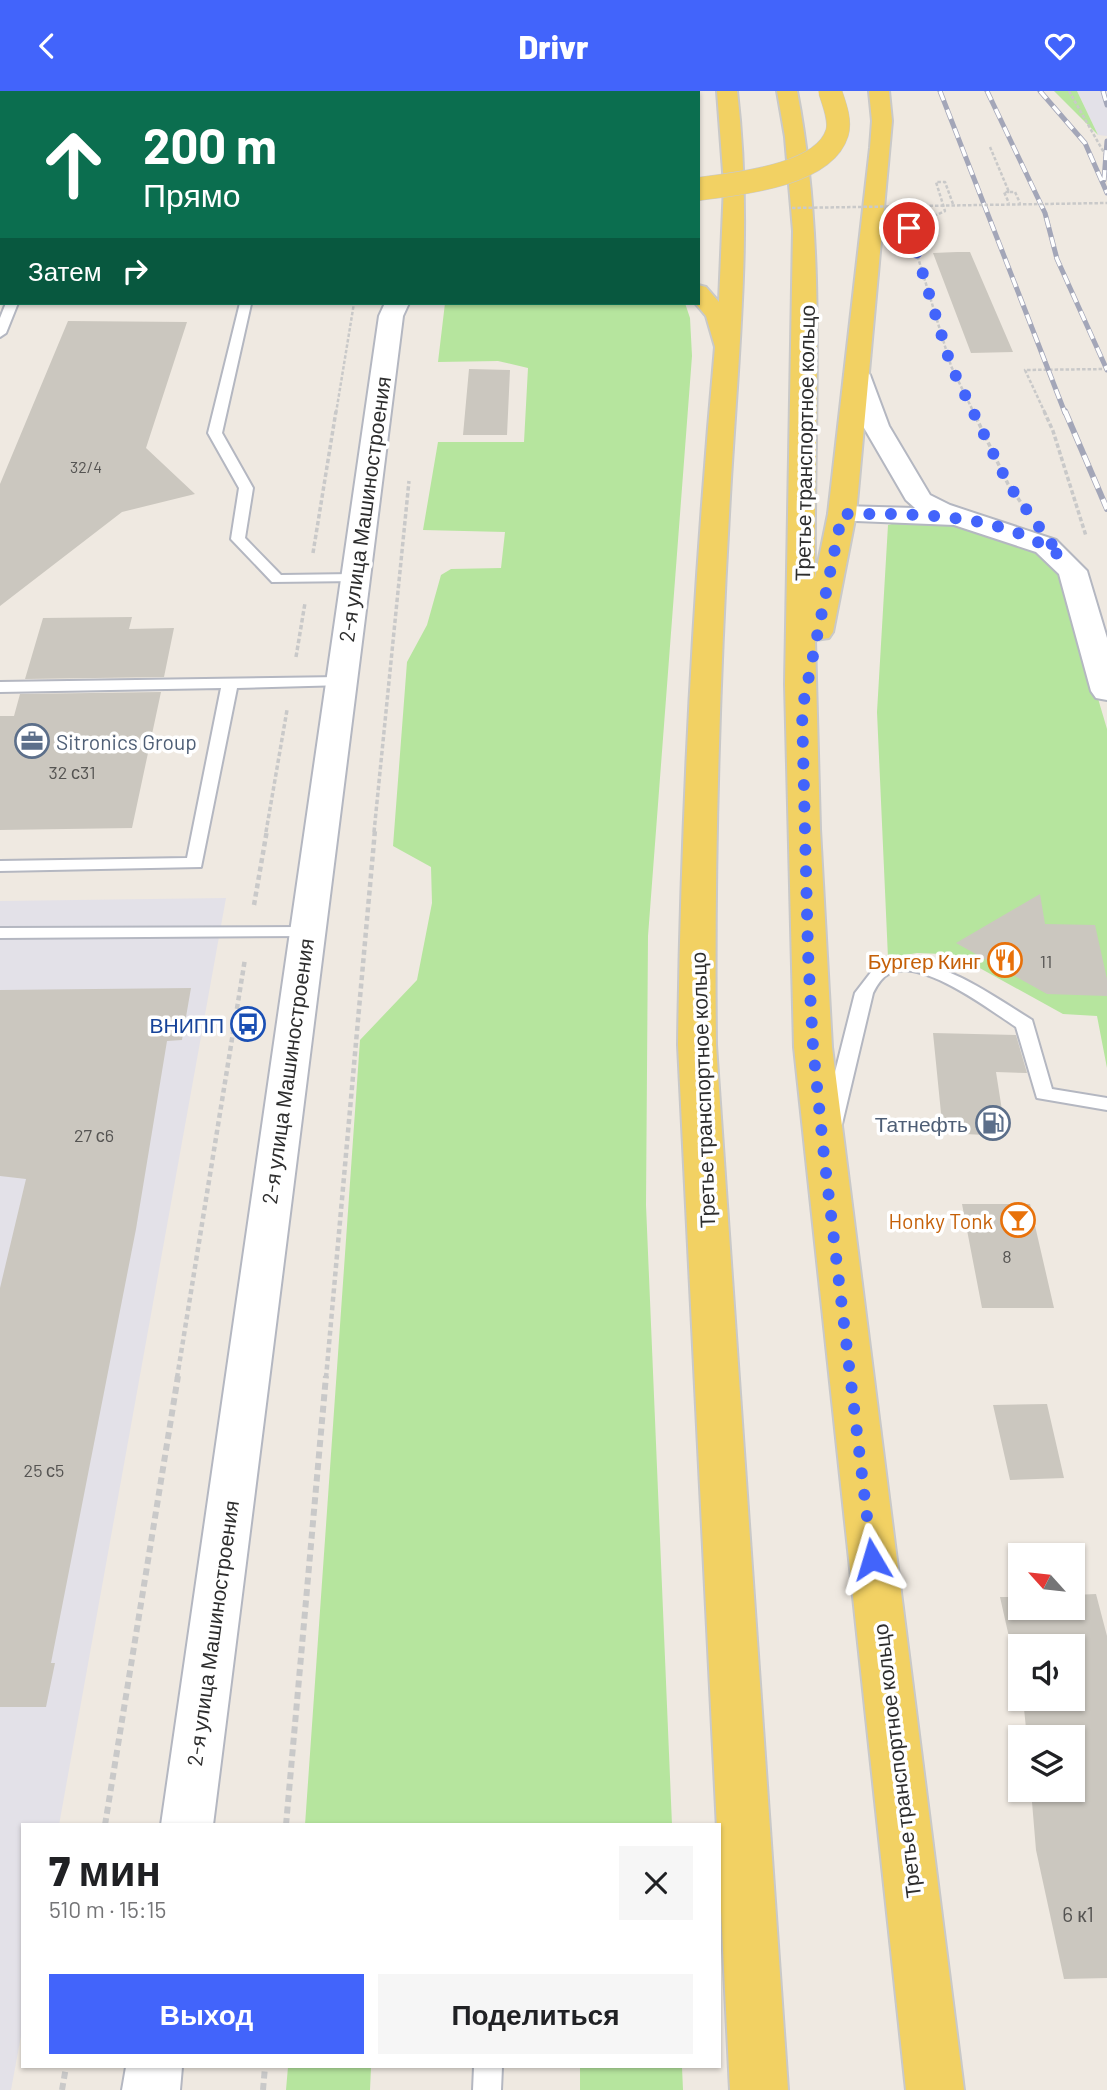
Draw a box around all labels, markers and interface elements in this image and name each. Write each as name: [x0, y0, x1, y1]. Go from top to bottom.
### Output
icon: back: [28, 27, 66, 65]
text: Drivr: [518, 27, 589, 65]
icon: heart: [1041, 27, 1079, 65]
text: 200 m: [143, 115, 277, 174]
icon: ahead: [28, 119, 119, 210]
text: Прямо: [143, 175, 241, 213]
pin: [879, 198, 939, 258]
icon: arrive: [890, 209, 928, 247]
icon: right: [116, 252, 154, 290]
text: Затем: [28, 255, 102, 286]
street label: Третье транспортное кольцо: [789, 305, 819, 581]
street label: 2-я улица Машиностроения: [333, 374, 395, 644]
house number: 32/4: [70, 457, 102, 476]
office icon: Sitronics Group: [13, 722, 51, 760]
place label: Sitronics Group: [56, 729, 197, 754]
house number: 32 с31: [49, 761, 95, 783]
street label: 2-я улица Машиностроения: [256, 936, 318, 1206]
restaurant icon: Бургер Кинг: [986, 941, 1024, 979]
place label: Бургер Кинг: [868, 948, 981, 973]
house number: 11: [1040, 950, 1052, 972]
street label: Третье транспортное кольцо: [685, 952, 719, 1228]
bus stop icon: ВНИПП: [229, 1005, 267, 1043]
place label: ВНИПП: [150, 1012, 224, 1037]
fuel station icon: Татнефть: [974, 1104, 1012, 1142]
place label: Татнефть: [875, 1111, 968, 1136]
house number: 27 с6: [74, 1124, 114, 1146]
bar icon: Honky Tonk: [999, 1201, 1037, 1239]
place label: Honky Tonk: [888, 1208, 993, 1233]
house number: 8: [1002, 1245, 1012, 1267]
house number: 25 с5: [24, 1459, 64, 1481]
street label: 2-я улица Машиностроения: [181, 1498, 243, 1768]
position arrow: [835, 1522, 909, 1596]
north arrow: [1008, 1543, 1085, 1621]
map controls: [1008, 1543, 1085, 1802]
street label: Третье транспортное кольцо: [867, 1622, 925, 1900]
button: sound: [1008, 1634, 1085, 1711]
button: layers: [1008, 1725, 1085, 1802]
text: 7 мин: [49, 1844, 161, 1894]
button: close: [619, 1846, 693, 1920]
text: 510 m · 15:15: [49, 1895, 166, 1923]
house number: 6 к1: [1062, 1901, 1094, 1926]
button: Выход: [49, 1974, 364, 2054]
button: Поделиться: [378, 1974, 693, 2054]

